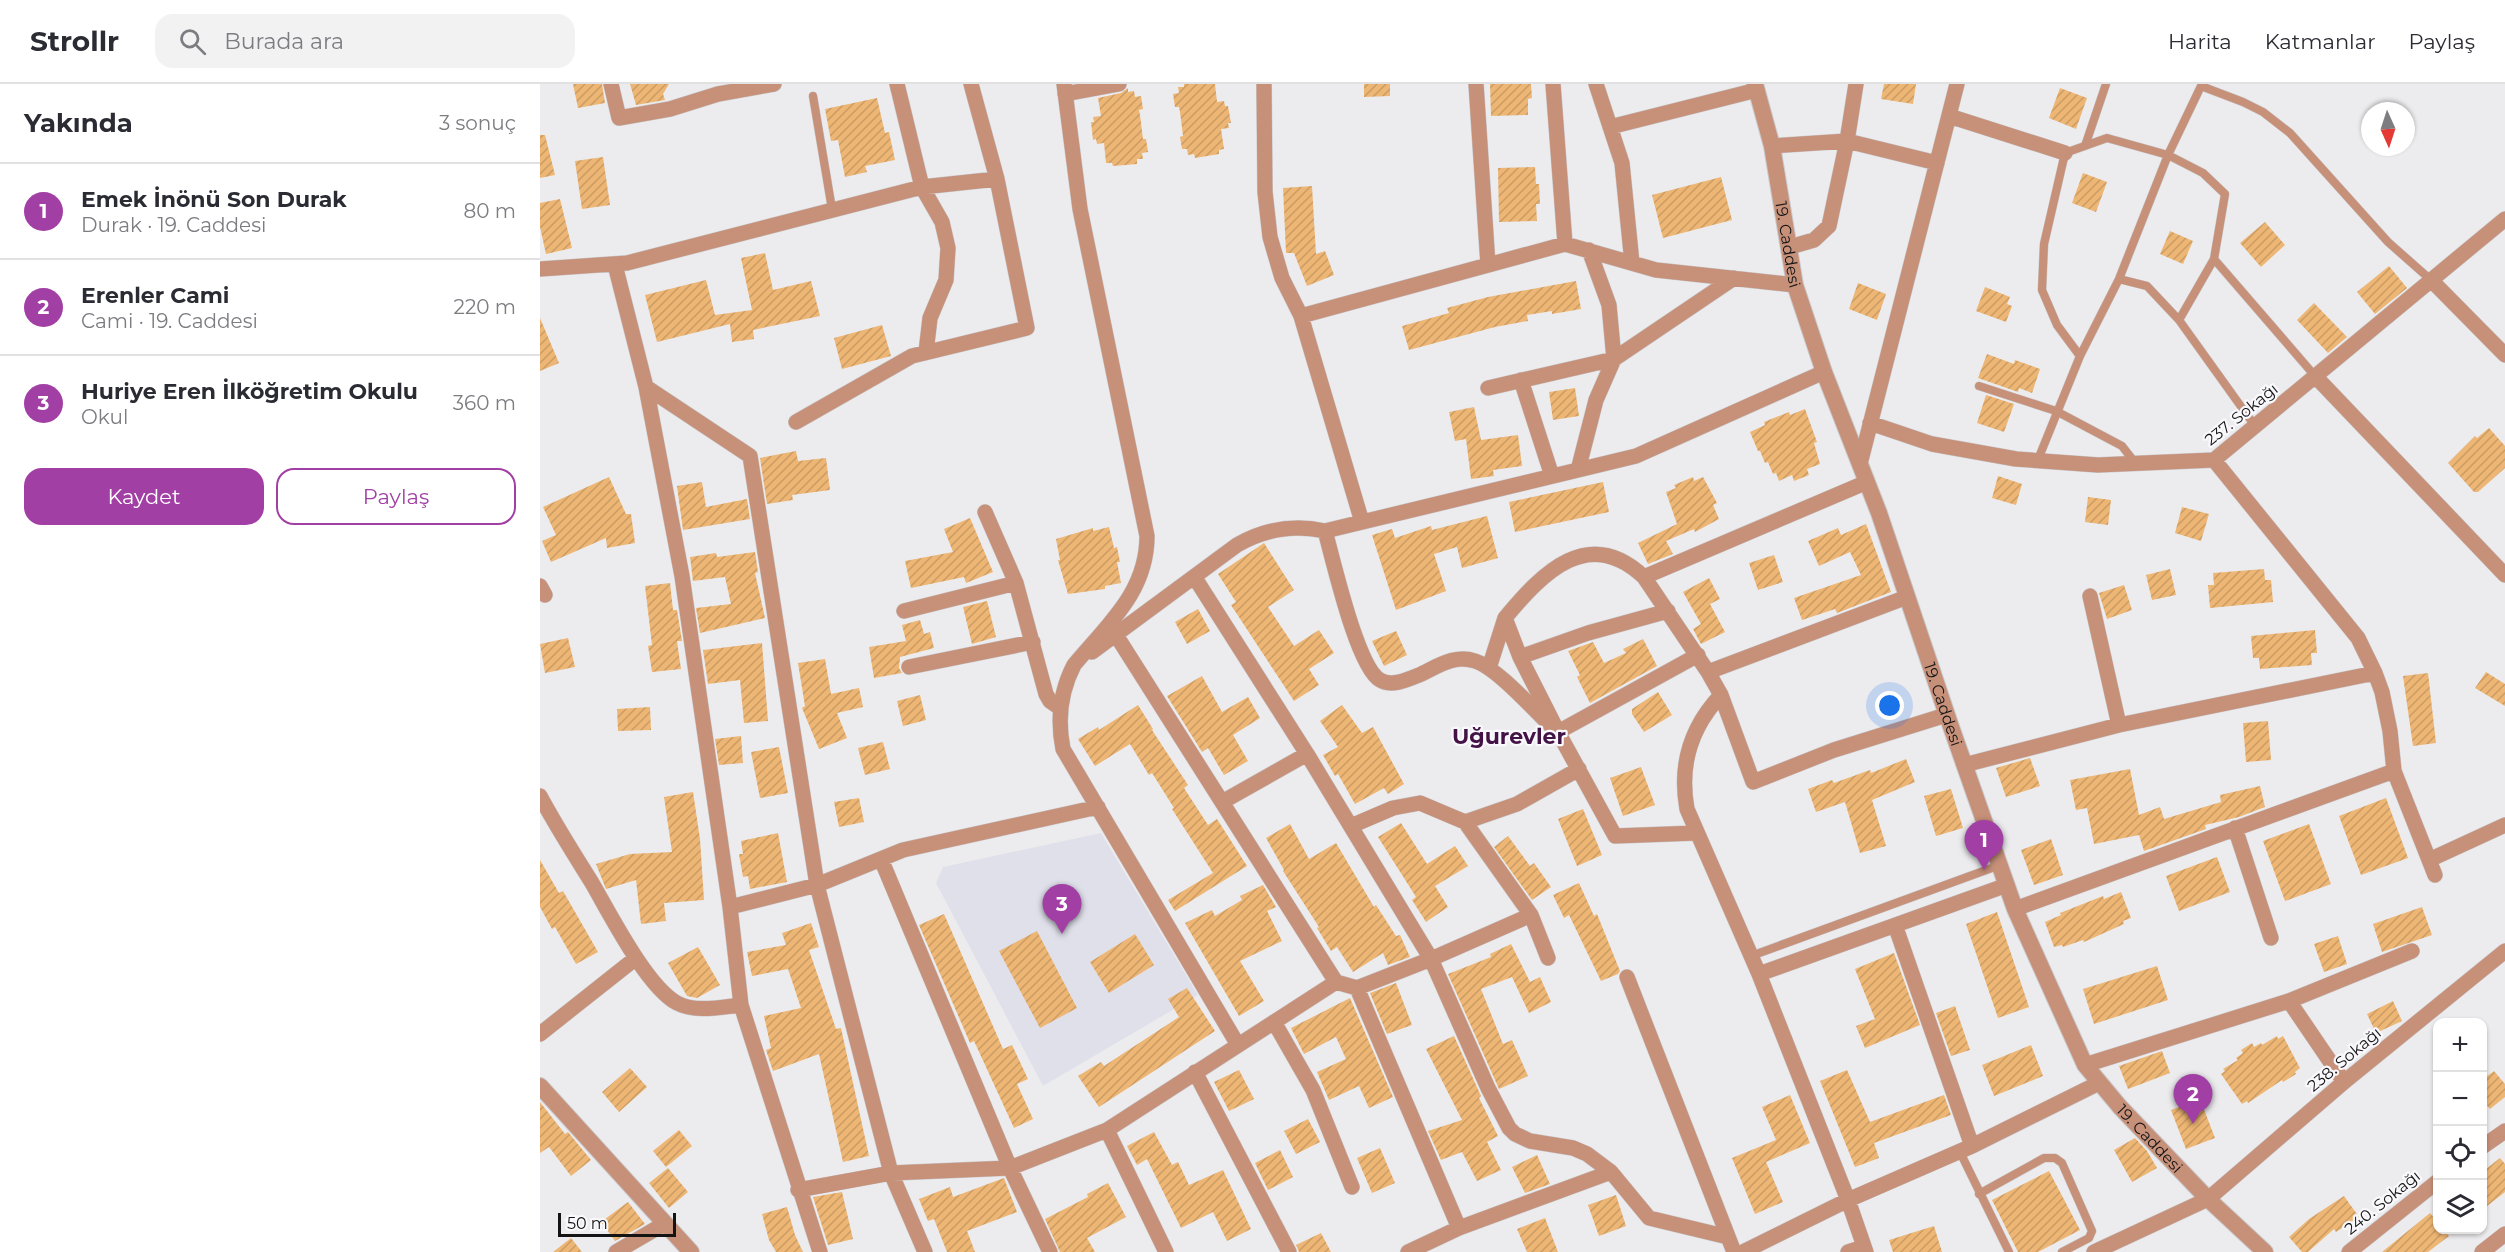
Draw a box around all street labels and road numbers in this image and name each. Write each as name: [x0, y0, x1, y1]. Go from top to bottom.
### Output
street label: 19. Caddesi: [1771, 200, 1804, 290]
street label: 237. Sokağı: [2201, 379, 2282, 449]
street label: 19. Caddesi: [1920, 660, 1966, 749]
street label: 238. Sokağı: [2304, 1023, 2385, 1096]
street label: 19. Caddesi: [2113, 1101, 2187, 1177]
street label: 240. Sokağı: [2341, 1166, 2424, 1238]

